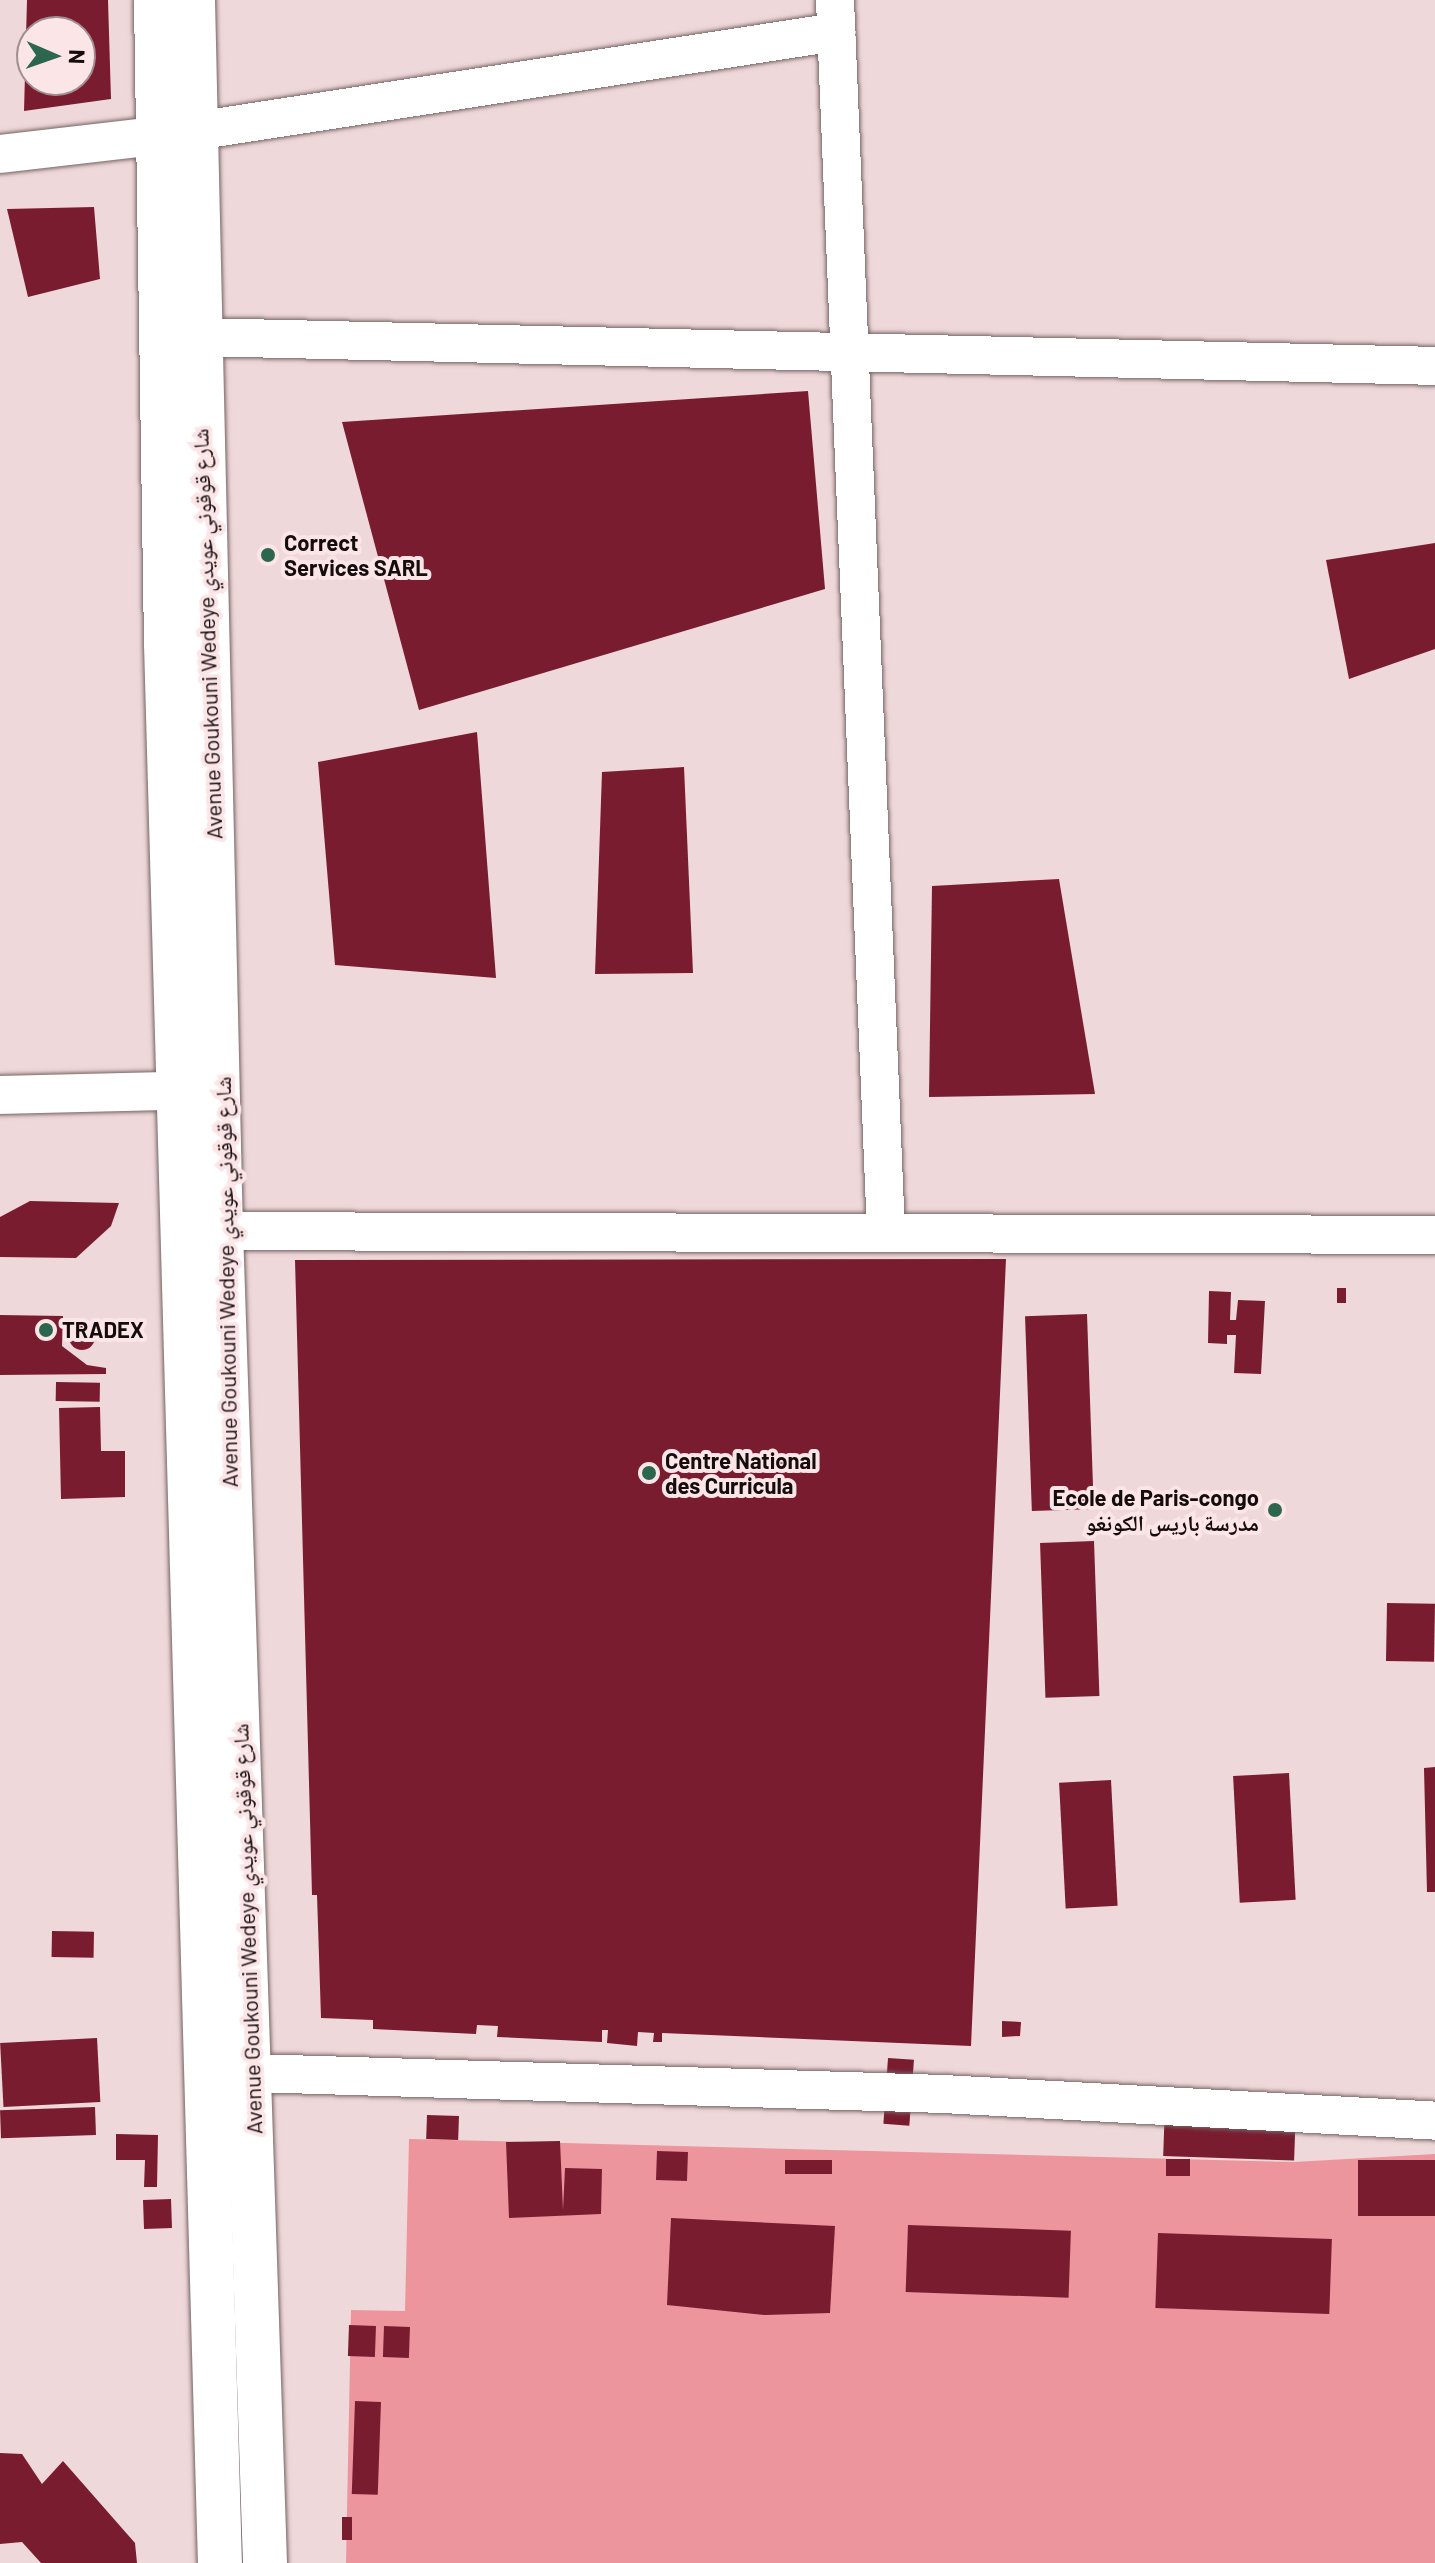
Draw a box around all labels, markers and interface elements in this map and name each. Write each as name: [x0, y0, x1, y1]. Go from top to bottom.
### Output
north arrow: [16, 16, 96, 96]
text: N: [65, 49, 91, 65]
street label: Avenue Goukouni Wedeye شارع قوقوني عويدي: [187, 428, 227, 840]
place label: Correct Services SARL: [284, 529, 428, 580]
marker: Correct Services SARL: [259, 546, 277, 564]
street label: Avenue Goukouni Wedeye شارع قوقوني عويدي: [209, 1076, 243, 1488]
place label: TRADEX: [62, 1317, 144, 1343]
marker: TRADEX: [37, 1321, 55, 1339]
place label: Centre National des Curricula: [665, 1447, 817, 1498]
marker: Centre National des Curricula: [640, 1464, 658, 1482]
place label: Ecole de Paris-congo مدرسة باريس الكونغو: [1052, 1484, 1259, 1536]
marker: Ecole de Paris-congo مدرسة باريس الكونغو: [1266, 1501, 1284, 1519]
street label: Avenue Goukouni Wedeye شارع قوقوني عويدي: [227, 1723, 267, 2135]

